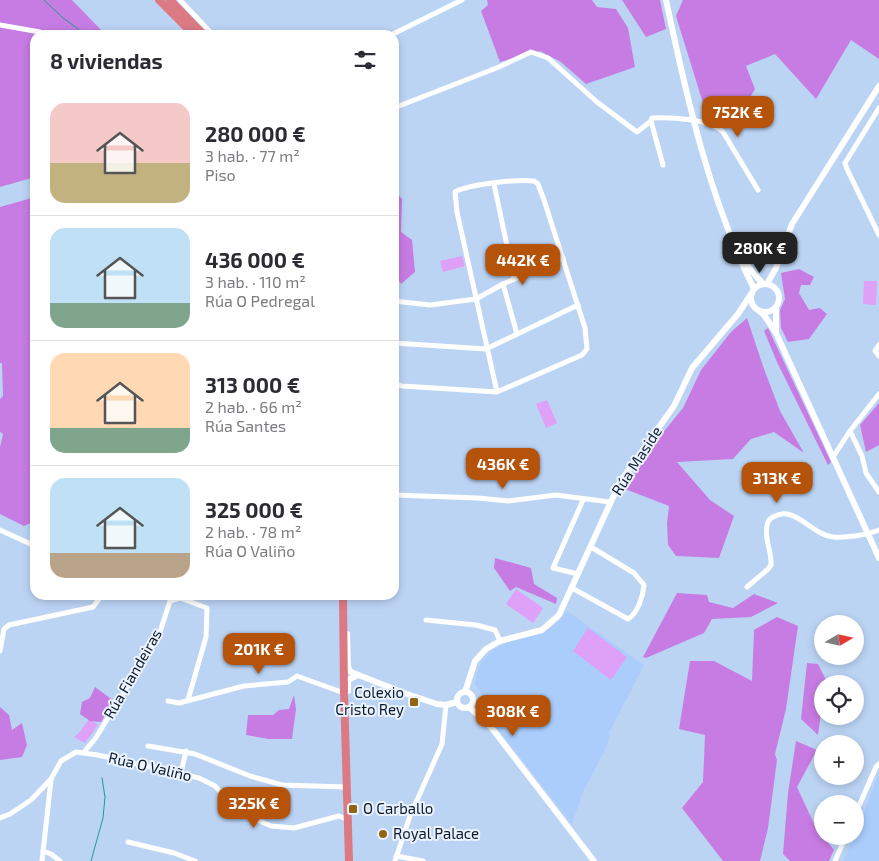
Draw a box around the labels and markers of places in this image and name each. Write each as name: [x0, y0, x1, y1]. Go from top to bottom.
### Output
pin: 752K €: [697, 96, 779, 138]
pin: 280K €: [719, 232, 801, 274]
pin: 442K €: [482, 244, 564, 286]
pin: 436K €: [462, 448, 544, 490]
pin: 313K €: [736, 462, 818, 504]
pin: 201K €: [218, 632, 300, 675]
place label: Colexio Cristo Rey: [335, 683, 404, 718]
pin: 308K €: [472, 694, 554, 737]
marker: Colexio Cristo Rey: [408, 696, 420, 708]
pin: 325K €: [213, 786, 295, 829]
place label: O Carballo: [363, 799, 433, 817]
marker: O Carballo: [347, 803, 359, 815]
place label: Royal Palace: [393, 824, 479, 842]
marker: Royal Palace: [377, 828, 389, 840]

